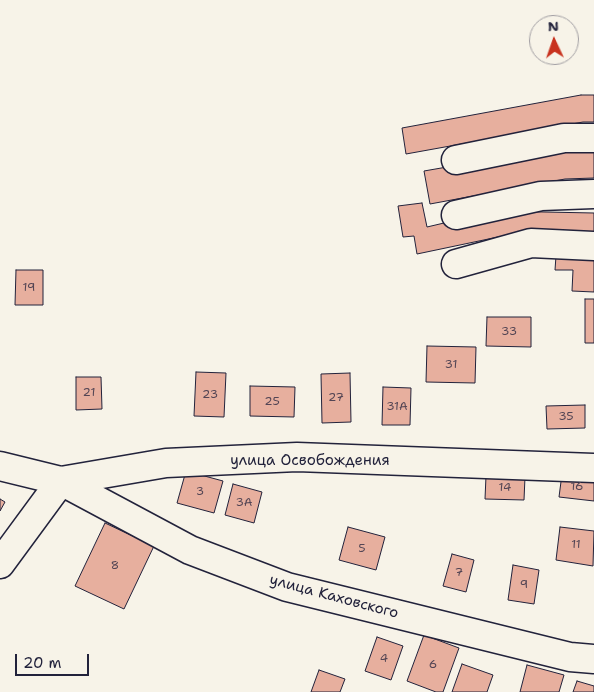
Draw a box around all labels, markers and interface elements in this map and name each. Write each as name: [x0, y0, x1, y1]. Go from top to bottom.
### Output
north arrow: [529, 15, 579, 65]
text: N: [547, 17, 559, 35]
house number: 19: [23, 281, 35, 295]
house number: 33: [501, 325, 517, 339]
house number: 31: [445, 358, 457, 372]
house number: 21: [83, 386, 95, 400]
house number: 23: [202, 388, 218, 402]
house number: 27: [328, 391, 344, 405]
house number: 25: [264, 395, 280, 409]
house number: 31А: [386, 400, 408, 414]
house number: 35: [558, 410, 574, 424]
street label: улица Освобождения: [230, 452, 390, 470]
house number: 16: [570, 480, 584, 494]
house number: 14: [499, 481, 511, 495]
house number: 3: [196, 485, 204, 499]
house number: 3А: [235, 496, 253, 510]
house number: 11: [571, 538, 581, 552]
house number: 5: [358, 542, 366, 556]
house number: 8: [111, 559, 119, 573]
house number: 7: [455, 566, 463, 580]
street label: улица Каховского: [268, 571, 400, 623]
house number: 9: [520, 578, 528, 592]
scale bar: [18, 644, 91, 676]
house number: 4: [380, 652, 388, 666]
text: 20 m: [23, 653, 62, 673]
house number: 6: [429, 658, 437, 672]

